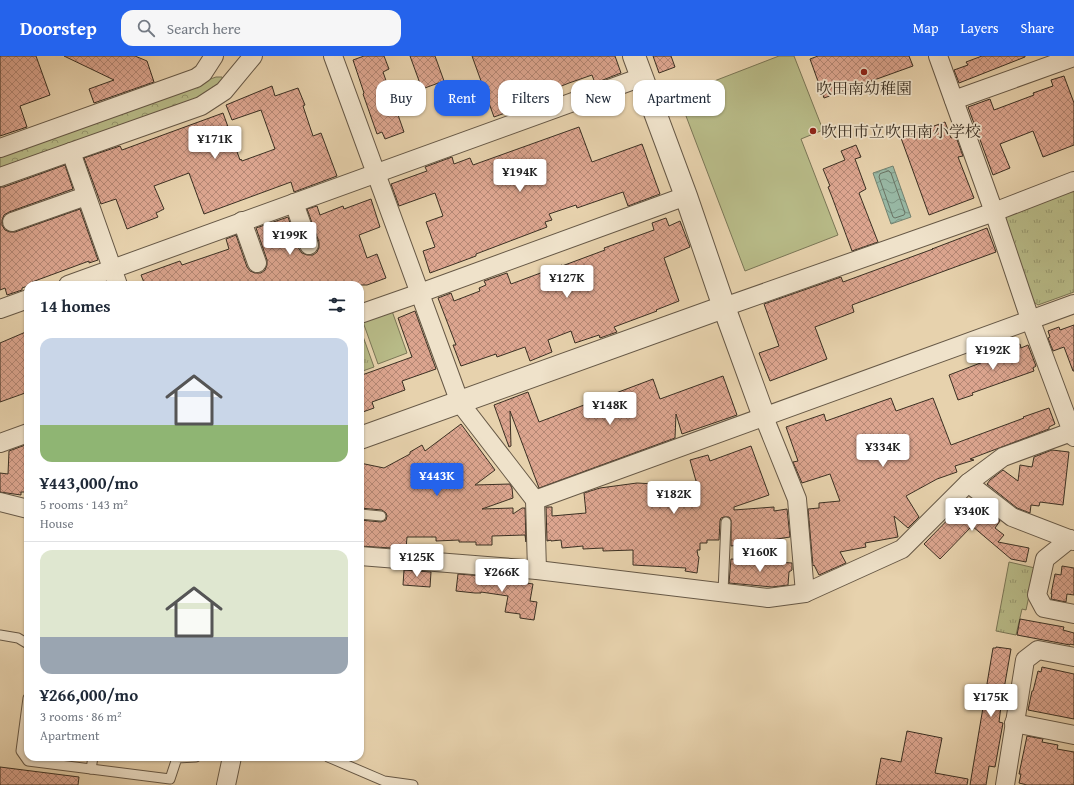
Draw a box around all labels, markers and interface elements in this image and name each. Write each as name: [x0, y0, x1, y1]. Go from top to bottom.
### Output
search box: [121, 10, 401, 46]
text: Doorstep: [20, 14, 97, 42]
icon: search: [135, 17, 157, 39]
text: Search here: [167, 18, 241, 39]
text: Map: [913, 18, 939, 38]
text: Layers: [961, 18, 999, 38]
text: Share: [1021, 18, 1054, 38]
marker: 吹田南幼稚園: [859, 67, 869, 77]
place label: 吹田南幼稚園: [816, 76, 912, 100]
chip: Buy: [376, 80, 426, 116]
chip: Rent: [434, 80, 490, 116]
chip: Filters: [498, 80, 563, 116]
chip: New: [571, 80, 625, 116]
chip: Apartment: [633, 80, 725, 116]
place label: 吹田市立吹田南小学校: [821, 119, 981, 143]
pin: ¥171K: [187, 126, 243, 160]
marker: 吹田市立吹田南小学校: [808, 126, 818, 136]
text: ¥171K: [197, 129, 233, 148]
pin: ¥194K: [492, 159, 548, 193]
text: ¥194K: [502, 162, 538, 181]
pin: ¥199K: [262, 222, 318, 256]
text: ¥199K: [272, 225, 308, 244]
pin: ¥127K: [539, 265, 595, 299]
text: ¥127K: [549, 268, 585, 287]
text: 14 homes: [40, 293, 111, 318]
icon: filters: [326, 294, 348, 316]
pin: ¥192K: [965, 337, 1021, 371]
text: ¥192K: [975, 340, 1011, 359]
icon: home: [158, 364, 230, 436]
pin: ¥148K: [582, 392, 638, 426]
text: ¥148K: [592, 395, 628, 414]
pin: ¥334K: [855, 434, 911, 468]
text: ¥334K: [865, 437, 901, 456]
pin: ¥443K: [409, 463, 465, 497]
text: ¥443K: [419, 466, 455, 485]
text: ¥443,000/mo: [40, 470, 138, 495]
pin: ¥182K: [646, 481, 702, 515]
text: ¥182K: [656, 484, 692, 503]
text: 5 rooms · 143 m²: [40, 495, 128, 514]
pin: ¥340K: [944, 498, 1000, 532]
text: ¥340K: [954, 501, 990, 520]
text: House: [40, 514, 74, 533]
pin: ¥160K: [732, 539, 788, 573]
text: ¥160K: [742, 542, 778, 561]
pin: ¥125K: [389, 544, 445, 578]
text: ¥125K: [399, 547, 435, 566]
pin: ¥266K: [474, 559, 530, 593]
text: ¥266K: [484, 562, 520, 581]
icon: home: [158, 576, 230, 648]
text: ¥266,000/mo: [40, 682, 138, 707]
pin: ¥175K: [963, 684, 1019, 718]
text: ¥175K: [973, 687, 1009, 706]
text: 3 rooms · 86 m²: [40, 707, 122, 726]
text: Apartment: [40, 726, 100, 745]

